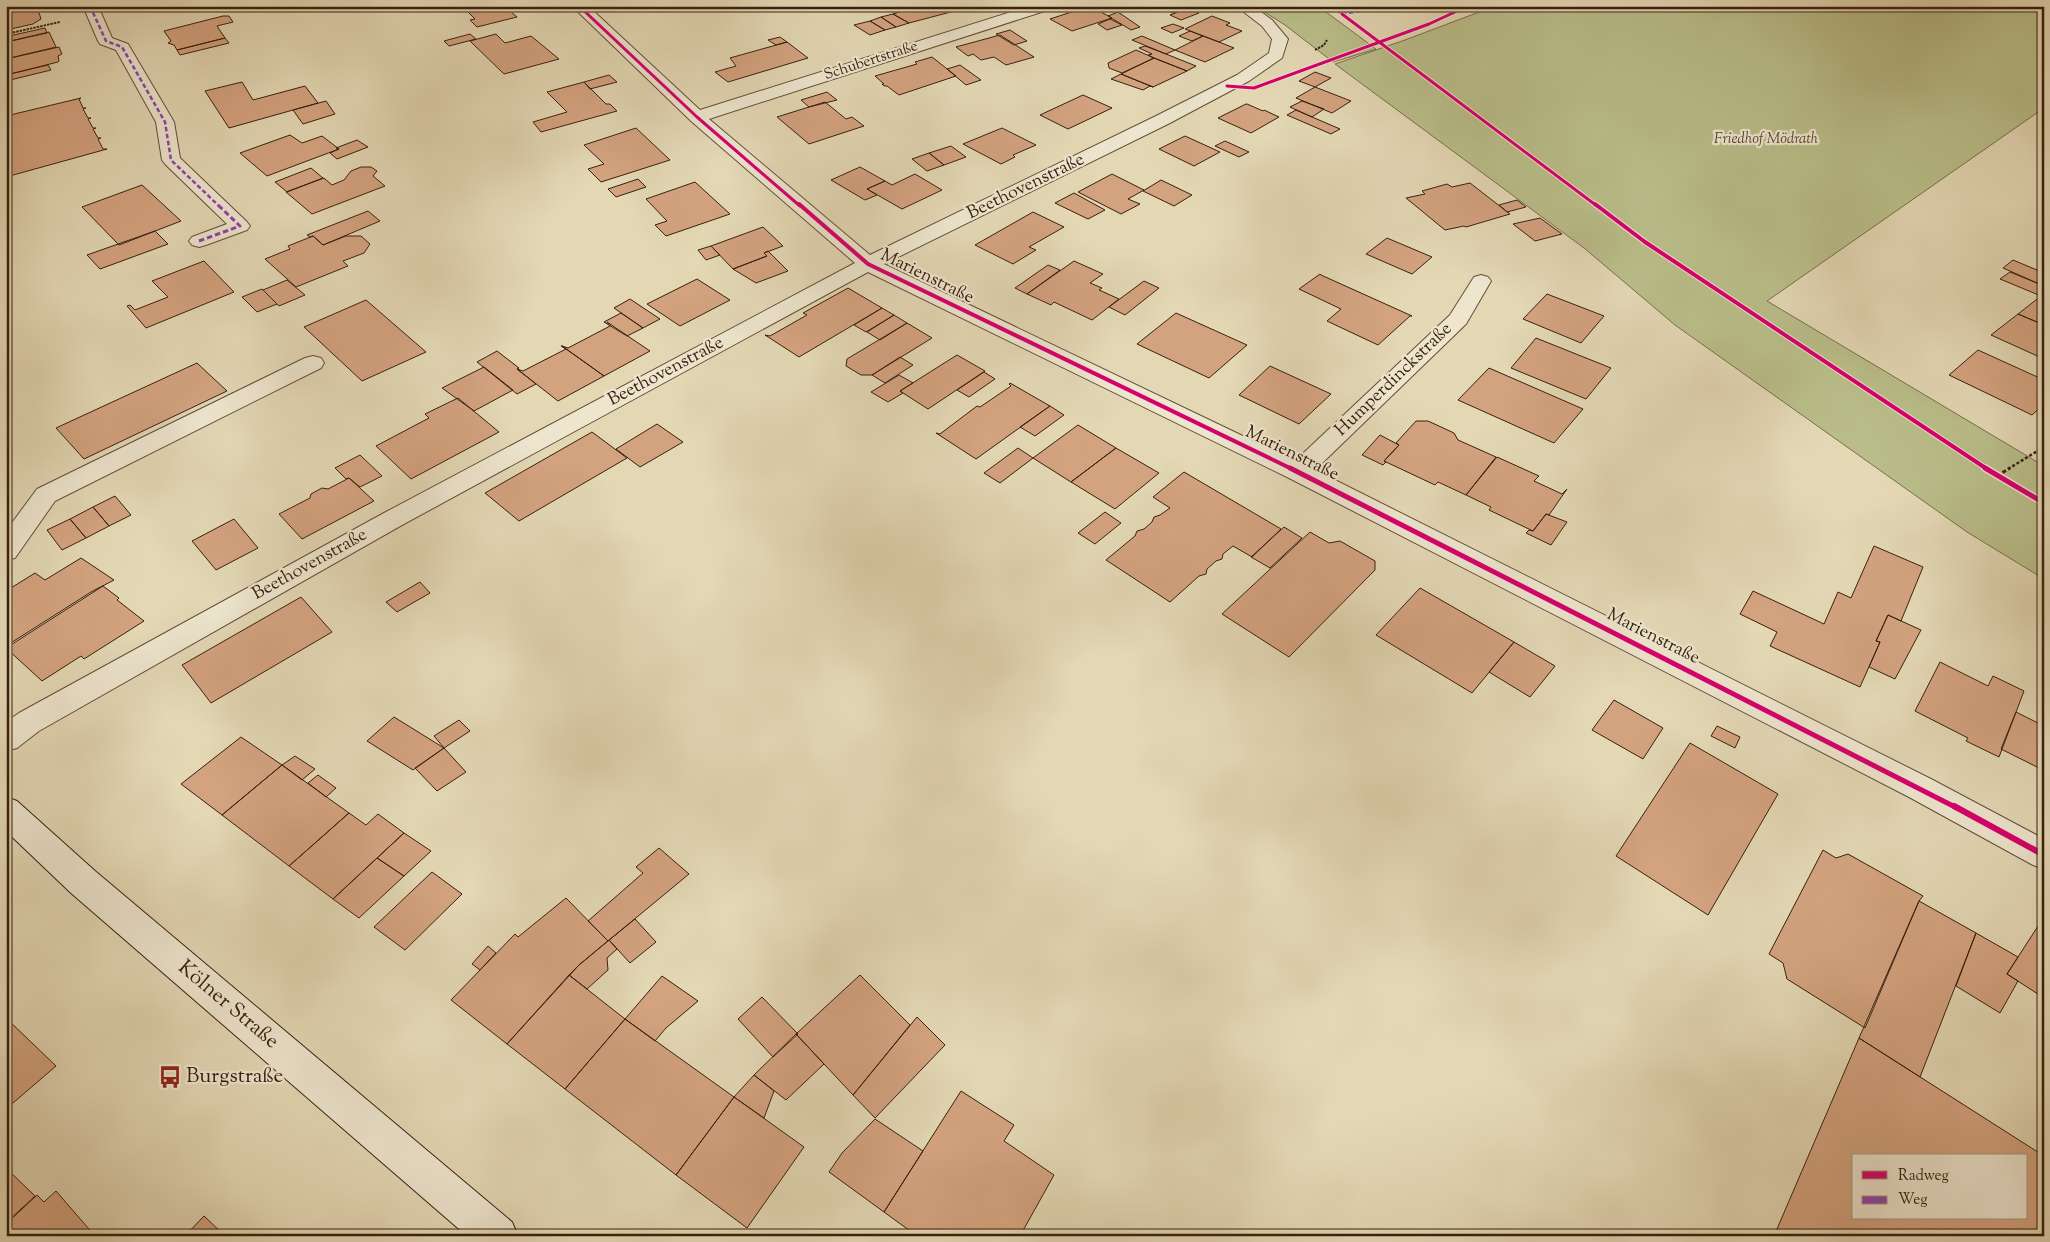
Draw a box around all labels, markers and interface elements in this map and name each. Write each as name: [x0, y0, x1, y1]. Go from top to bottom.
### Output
street label: Schubertstraße: [822, 36, 920, 86]
park label: Friedhof Mödrath: [1714, 129, 1819, 150]
street label: Beethovenstraße: [963, 147, 1089, 227]
street label: Marienstraße: [876, 243, 978, 311]
street label: Humperdinckstraße: [1330, 317, 1458, 443]
street label: Beethovenstraße: [603, 330, 729, 414]
street label: Marienstraße: [1241, 420, 1343, 488]
street label: Beethovenstraße: [248, 523, 372, 607]
street label: Marienstraße: [1602, 602, 1704, 672]
street label: Kölner Straße: [171, 954, 285, 1056]
place label: Burgstraße: [186, 1062, 283, 1092]
bus stop icon: Burgstraße: [157, 1064, 183, 1090]
legend: [1852, 1154, 2028, 1220]
text: Radweg: [1898, 1166, 1949, 1187]
text: Weg: [1898, 1190, 1928, 1211]

